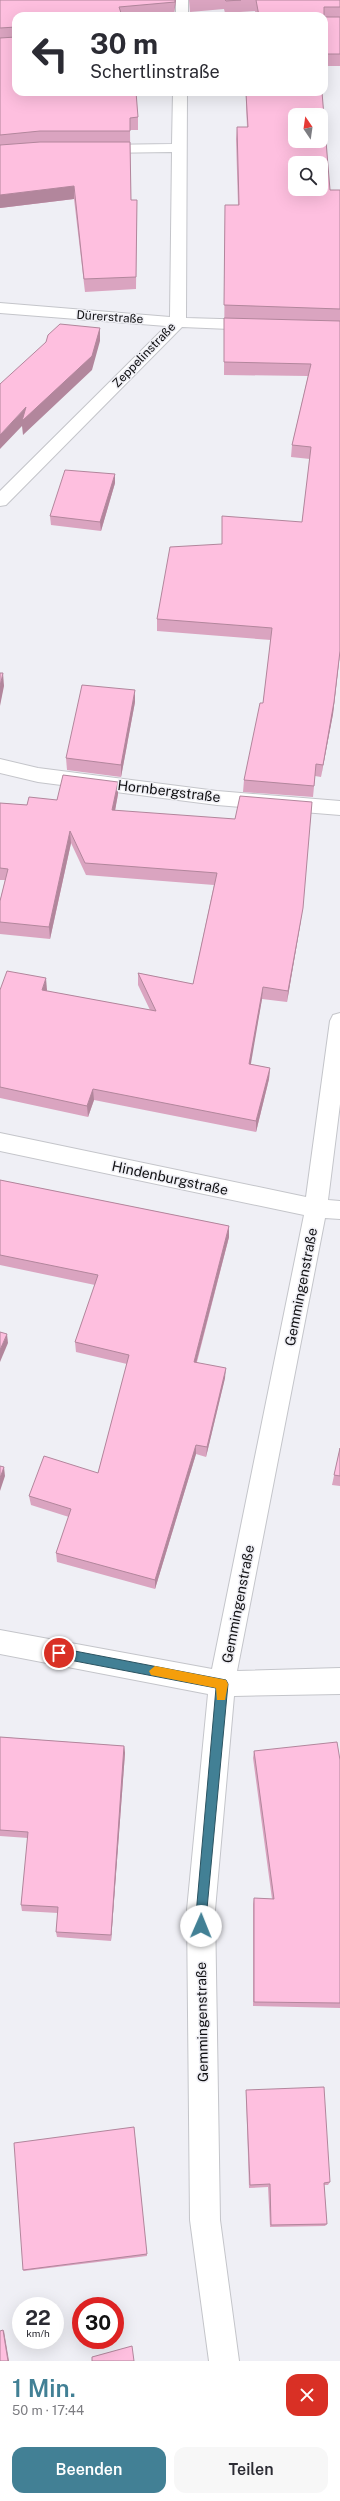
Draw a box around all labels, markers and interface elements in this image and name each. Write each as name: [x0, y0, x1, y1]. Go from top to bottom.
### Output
text: 30 m: [90, 27, 158, 60]
icon: left: [24, 28, 76, 80]
text: Schertlinstraße: [90, 61, 220, 82]
north arrow: [288, 108, 328, 148]
map controls: [288, 108, 328, 196]
button: search: [288, 156, 328, 196]
street label: Dürerstraße: [76, 308, 144, 326]
street label: Zeppelinstraße: [110, 320, 178, 390]
street label: Hornbergstraße: [117, 777, 221, 805]
street label: Hindenburgstraße: [110, 1158, 230, 1198]
street label: Gemmingenstraße: [282, 1227, 320, 1347]
street label: Gemmingenstraße: [219, 1544, 257, 1664]
pin: [42, 1636, 76, 1670]
icon: arrive: [48, 1642, 70, 1664]
position arrow: [180, 1905, 222, 1947]
street label: Gemmingenstraße: [193, 1962, 211, 2082]
speed limit sign: 30: [72, 2297, 124, 2349]
text: 22: [25, 2306, 51, 2330]
text: km/h: [26, 2327, 50, 2339]
text: 1 Min.: [12, 2374, 76, 2402]
button: close: [286, 2374, 328, 2416]
text: 50 m · 17:44: [12, 2403, 84, 2418]
button: Beenden: [12, 2447, 166, 2493]
button: Teilen: [174, 2447, 328, 2493]

